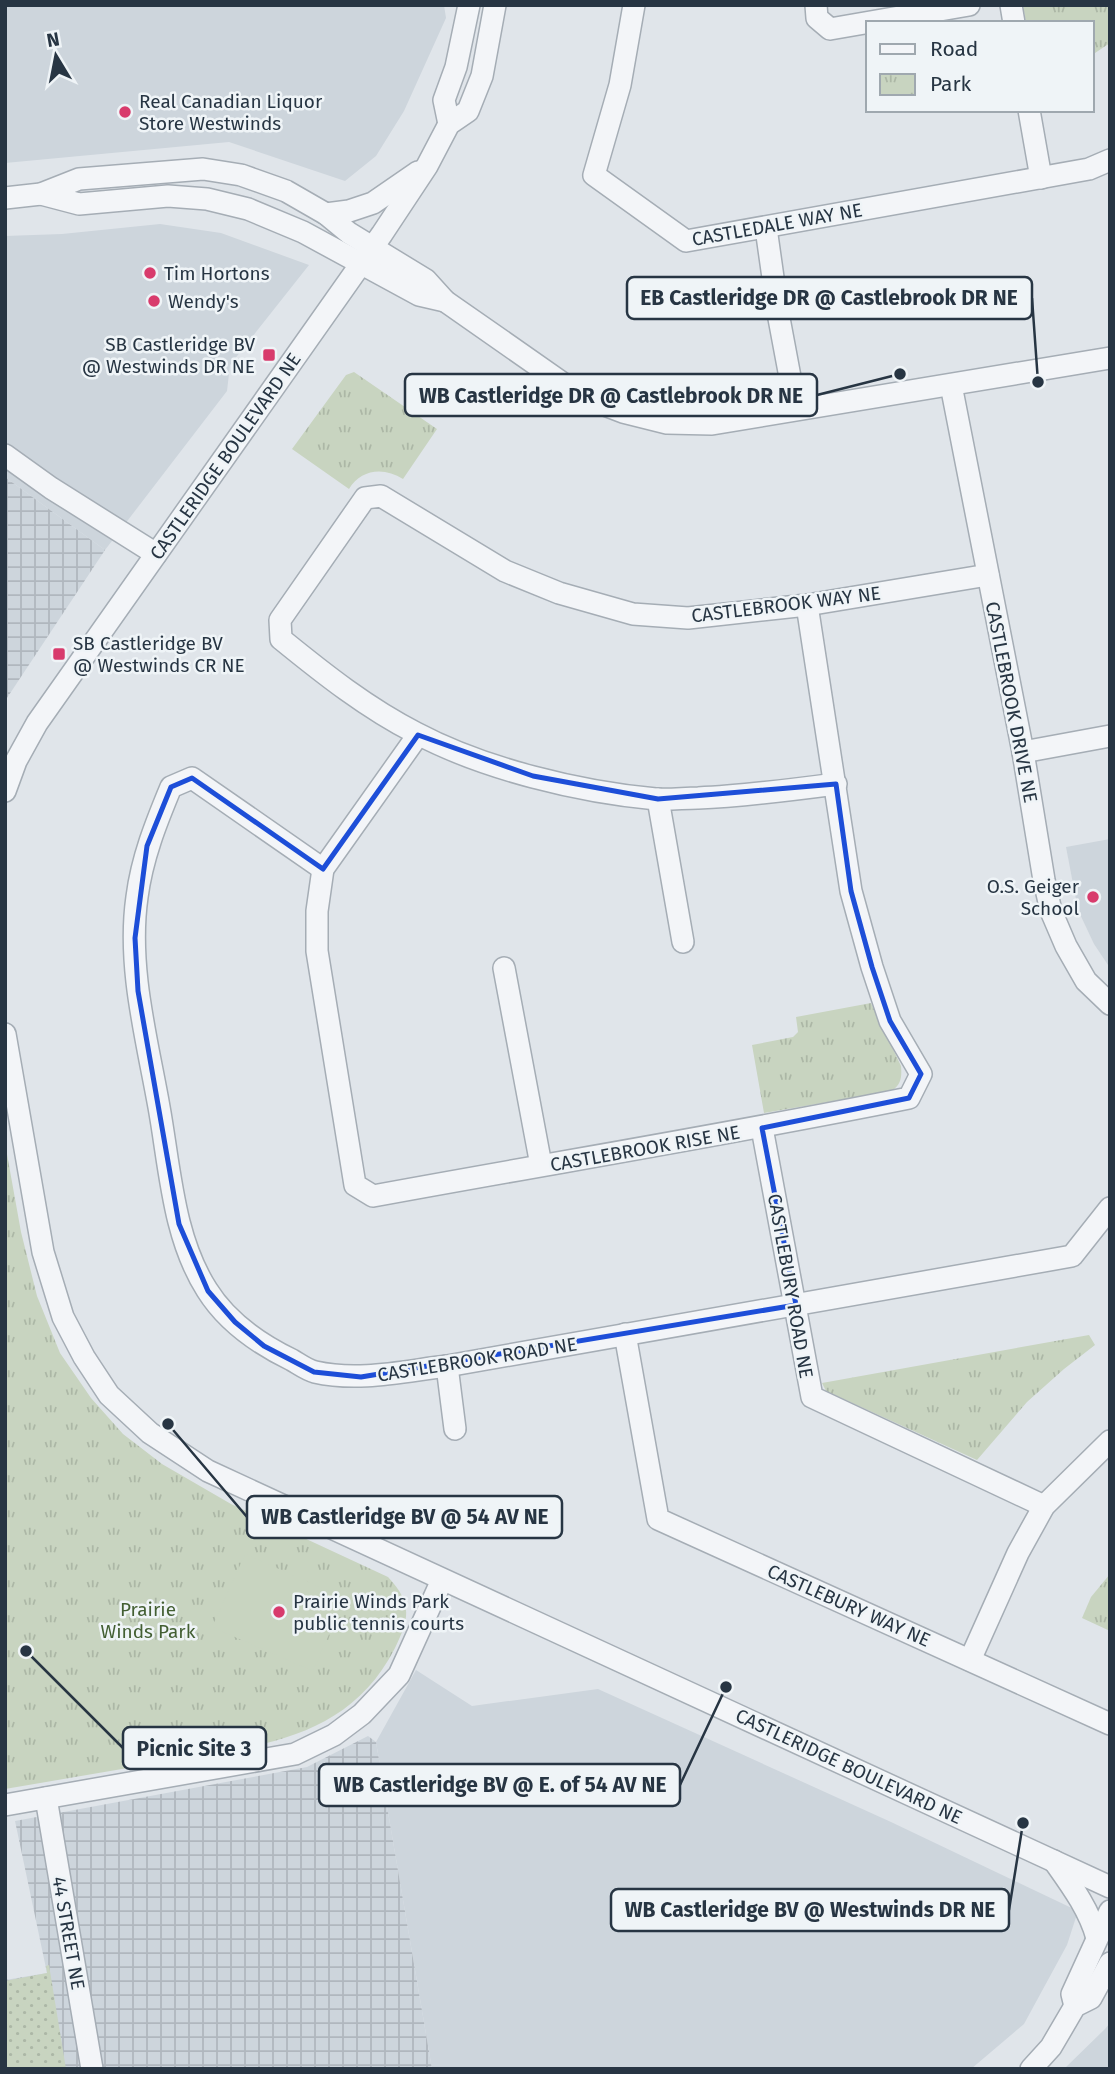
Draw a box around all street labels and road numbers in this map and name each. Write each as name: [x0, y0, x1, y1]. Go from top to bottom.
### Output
street label: CASTLEDALE WAY NE: [690, 198, 864, 251]
street label: CASTLERIDGE BOULEVARD NE: [145, 348, 306, 564]
street label: CASTLEBROOK WAY NE: [690, 581, 882, 628]
street label: CASTLEBROOK DRIVE NE: [981, 599, 1042, 805]
street label: CASTLEBROOK RISE NE: [548, 1120, 742, 1176]
street label: CASTLEBURY ROAD NE: [763, 1192, 818, 1380]
street label: CASTLEBROOK ROAD NE: [376, 1332, 579, 1387]
street label: CASTLEBURY WAY NE: [764, 1559, 934, 1652]
street label: CASTLERIDGE BOULEVARD NE: [732, 1704, 966, 1829]
street label: 44 STREET NE: [47, 1875, 90, 1992]

